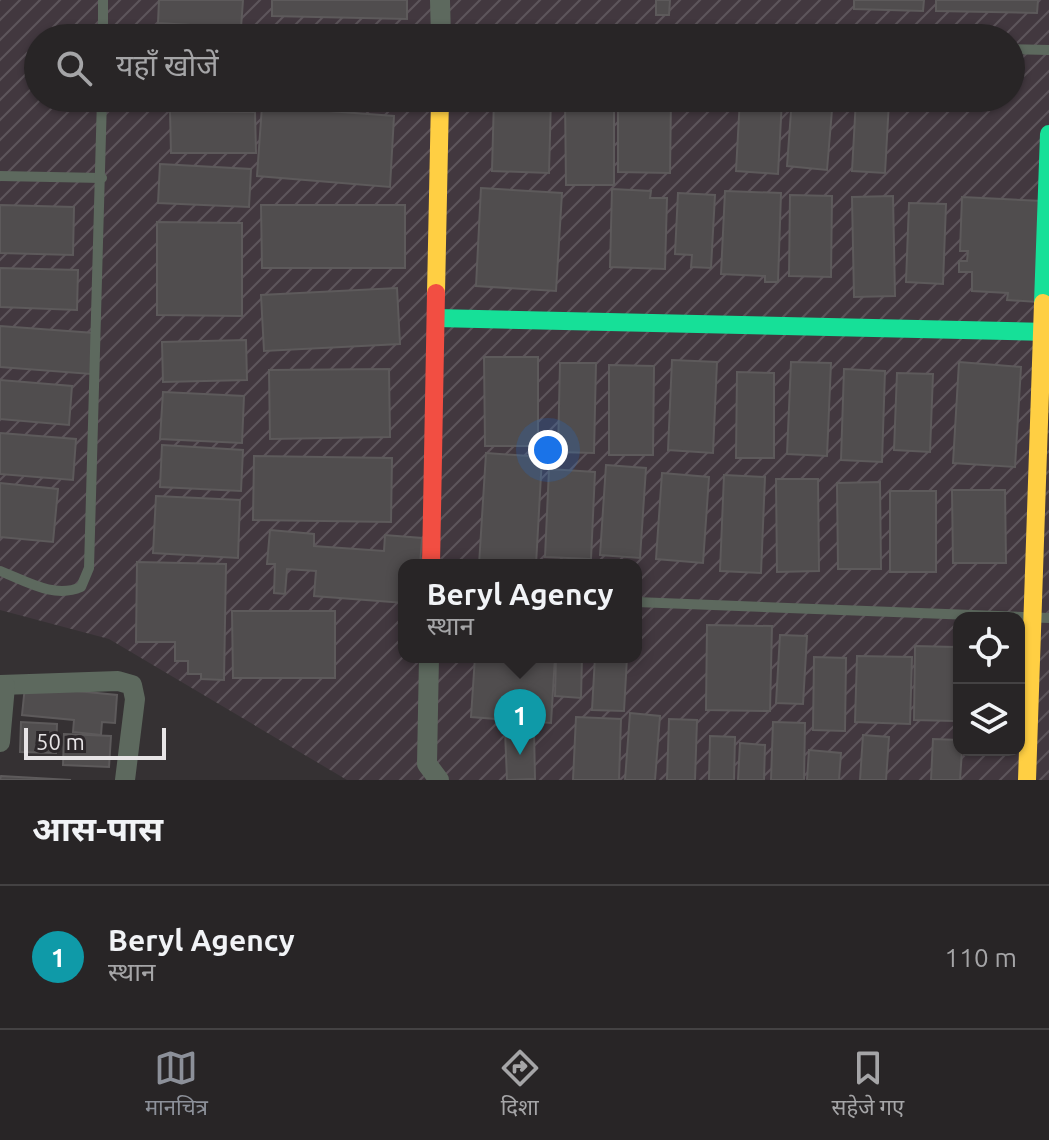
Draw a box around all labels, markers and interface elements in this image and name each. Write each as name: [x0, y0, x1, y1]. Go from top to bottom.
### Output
search box: [24, 24, 1025, 112]
icon: search: [52, 46, 96, 90]
text: यहाँ खोजें: [116, 48, 219, 82]
your location: [528, 430, 568, 470]
popup: [398, 559, 642, 663]
text: Beryl Agency: [427, 577, 613, 611]
text: स्थान: [427, 611, 474, 640]
map controls: [953, 612, 1025, 756]
button: locate: [953, 612, 1025, 684]
button: layers: [953, 684, 1025, 756]
pin: 1: [494, 689, 546, 755]
scale bar: [24, 724, 166, 760]
text: 50 m: [36, 729, 85, 754]
text: आस-पास: [32, 809, 163, 847]
text: Beryl Agency: [108, 923, 295, 957]
text: 1: [51, 943, 65, 972]
text: 110 m: [945, 943, 1017, 972]
text: स्थान: [108, 957, 155, 986]
tab: मानचित्र: [145, 1046, 208, 1124]
tab: दिशा: [498, 1046, 542, 1124]
tab: सहेजे गए: [832, 1046, 904, 1124]

